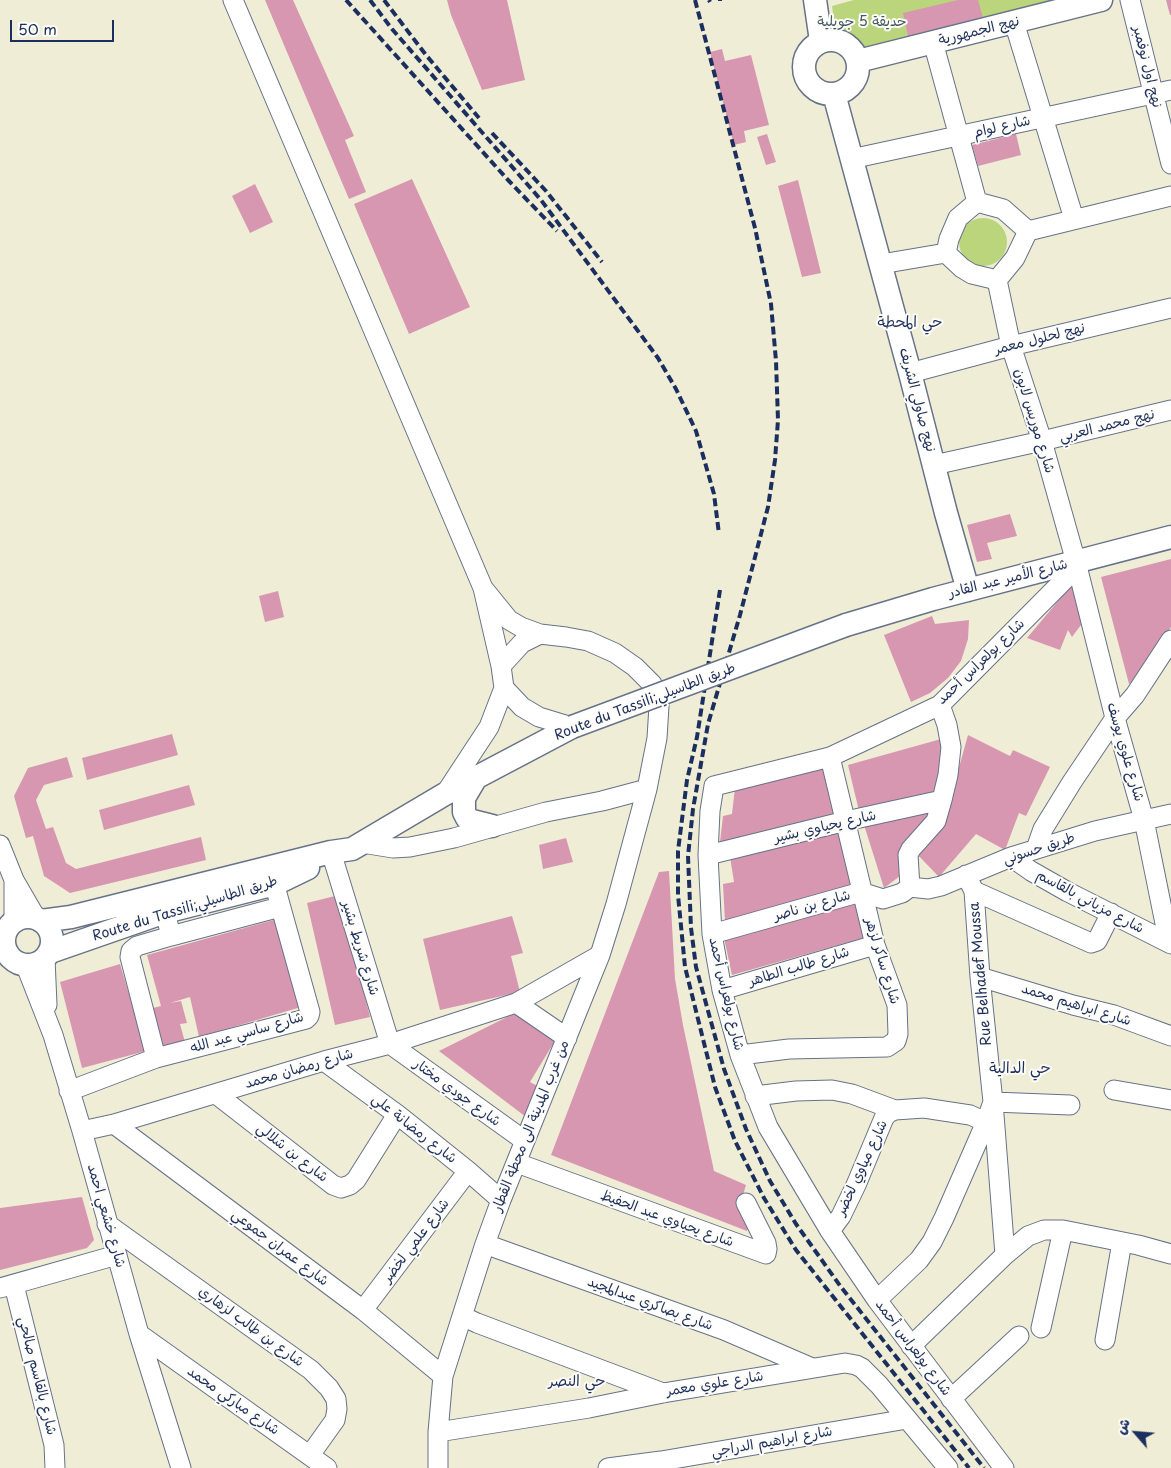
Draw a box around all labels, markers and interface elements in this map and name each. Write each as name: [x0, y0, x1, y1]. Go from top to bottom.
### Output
scale bar: [12, 10, 116, 42]
street label: نهج الجمهورية: [937, 13, 1021, 49]
park label: حديقة 5 جويلية: [817, 14, 907, 30]
text: 50 m: [18, 17, 57, 40]
street label: نهج اول نوفمبر: [1129, 24, 1165, 110]
street label: شارع لوام: [972, 112, 1032, 142]
district label: حي المحطة: [878, 314, 942, 332]
street label: نهج لحلول معمر: [993, 320, 1087, 358]
street label: نهج صاولي الشربف: [895, 346, 939, 454]
street label: شارع موريس لابون: [1010, 367, 1058, 475]
street label: نهج محمد العربي: [1058, 406, 1156, 446]
street label: شارع الأمير عبد القادر: [947, 556, 1069, 602]
street label: شارع بولعراس أحمد: [934, 616, 1028, 708]
street label: Route du Tassili;طريق الطاسيلي: [552, 660, 738, 744]
street label: شارع علوي يوسف: [1103, 701, 1147, 803]
street label: شارع يحياوي بشير: [772, 807, 878, 847]
street label: طريق حسوني: [1001, 829, 1077, 869]
street label: شارع مزياني بالقاسم: [1033, 867, 1147, 937]
street label: Route du Tassili;طريق الطاسيلي: [90, 873, 280, 945]
street label: شارع بن ناصر: [772, 887, 852, 925]
street label: شارع شريط بشير: [338, 899, 382, 997]
street label: Rue Belhadef Moussa: [966, 901, 996, 1047]
street label: شارع ساكر لزهر: [861, 916, 903, 1006]
street label: شارع بولعراس أحمد: [705, 936, 747, 1052]
street label: شارع طالب الطاهر: [746, 944, 852, 990]
street label: شارع ابراهيم محمد: [1019, 980, 1133, 1030]
street label: شارع ساسي عبد الله: [188, 1009, 306, 1057]
street label: من غرب المدينة الى محطة القطار: [489, 1038, 573, 1214]
street label: شارع رمضان محمد: [243, 1045, 355, 1093]
street label: شارع جودي مختار: [410, 1056, 504, 1130]
district label: حي الدالية: [989, 1060, 1051, 1078]
street label: شارع رمضانة علي: [368, 1091, 460, 1167]
street label: شارع مياوي لخضر: [832, 1117, 892, 1219]
street label: شارع بن شلالي: [253, 1120, 331, 1186]
street label: شارع خشعي احمد: [83, 1162, 129, 1270]
street label: شارع يحياوي عبد الحفيظ: [598, 1187, 736, 1251]
street label: شارع علمي لخضر: [379, 1196, 453, 1286]
street label: شارع عمران جموعي: [228, 1206, 332, 1290]
street label: شارع بصاكري عبدالمجيد: [585, 1273, 715, 1335]
street label: شارع بن طالب لزهاري: [195, 1283, 307, 1371]
street label: شارع بولعراس أحمد: [871, 1297, 955, 1399]
street label: شارع بالقاسم صالحي: [14, 1315, 60, 1437]
street label: شارع مباركي محمد: [184, 1363, 282, 1439]
street label: شارع علوي معمر: [665, 1368, 765, 1400]
district label: حي النصر: [549, 1373, 605, 1391]
north arrow: [1111, 1408, 1161, 1458]
text: ش: [1109, 1414, 1135, 1438]
street label: شارع ابراهيم الدراجي: [710, 1423, 834, 1461]

